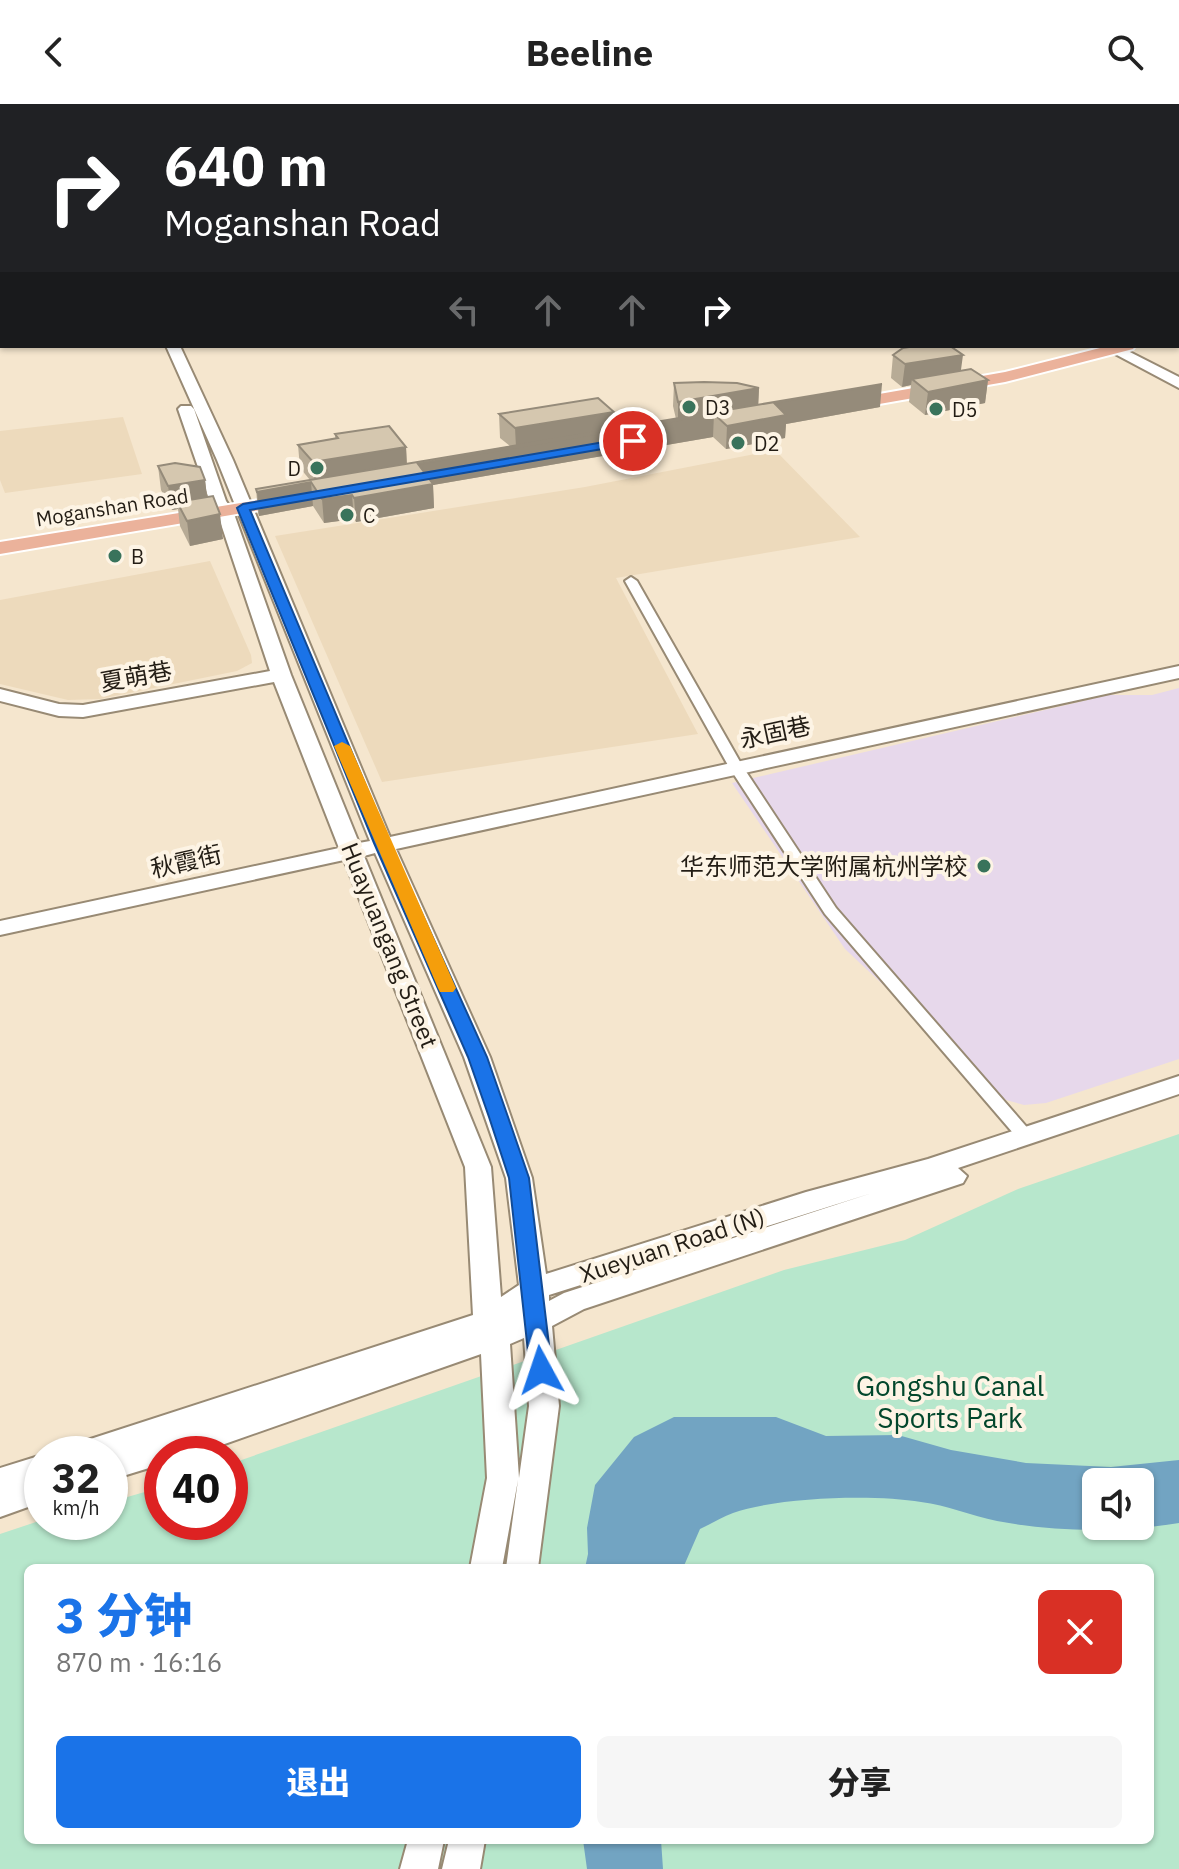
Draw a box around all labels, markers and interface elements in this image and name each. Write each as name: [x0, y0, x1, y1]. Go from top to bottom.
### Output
text: Beeline: [526, 29, 653, 76]
icon: back: [32, 30, 76, 74]
icon: search: [1103, 30, 1147, 74]
text: 640 m: [164, 129, 328, 201]
icon: right: [32, 136, 136, 240]
text: Moganshan Road: [164, 199, 441, 246]
icon: left: [442, 288, 486, 332]
icon: ahead: [526, 288, 570, 332]
icon: ahead: [610, 288, 654, 332]
icon: right: [694, 288, 738, 332]
place label: D3: [705, 394, 730, 421]
place label: D5: [952, 396, 977, 423]
marker: D3: [680, 398, 698, 416]
marker: D5: [927, 400, 945, 418]
pin: [599, 407, 667, 475]
icon: arrive: [611, 419, 655, 463]
place label: D2: [754, 430, 779, 457]
marker: D2: [729, 434, 747, 452]
place label: D: [288, 455, 301, 482]
marker: D: [308, 459, 326, 477]
street label: Moganshan Road: [34, 482, 190, 532]
place label: C: [363, 502, 375, 529]
marker: C: [338, 506, 356, 524]
place label: B: [131, 543, 144, 570]
marker: B: [106, 547, 124, 565]
street label: 夏萌巷: [98, 654, 174, 698]
street label: 永固巷: [736, 709, 814, 755]
street label: 秋霞街: [147, 837, 225, 885]
street label: Huayuangang Street: [334, 838, 446, 1052]
place label: 华东师范大学附属杭州学校: [680, 850, 968, 882]
marker: 华东师范大学附属杭州学校: [975, 857, 993, 875]
street label: Xueyuan Road (N): [575, 1200, 769, 1290]
position arrow: [499, 1328, 583, 1412]
park label: Gongshu Canal Sports Park: [856, 1367, 1044, 1436]
speed limit sign: 40: [144, 1436, 248, 1540]
text: 32: [52, 1452, 100, 1504]
map controls: [1082, 1468, 1154, 1540]
button: sound: [1082, 1468, 1154, 1540]
text: km/h: [52, 1494, 100, 1521]
text: 3 分钟: [56, 1584, 192, 1646]
button: close: [1038, 1590, 1122, 1674]
text: 870 m · 16:16: [56, 1645, 222, 1679]
button: 退出: [56, 1736, 581, 1828]
button: 分享: [597, 1736, 1122, 1828]

